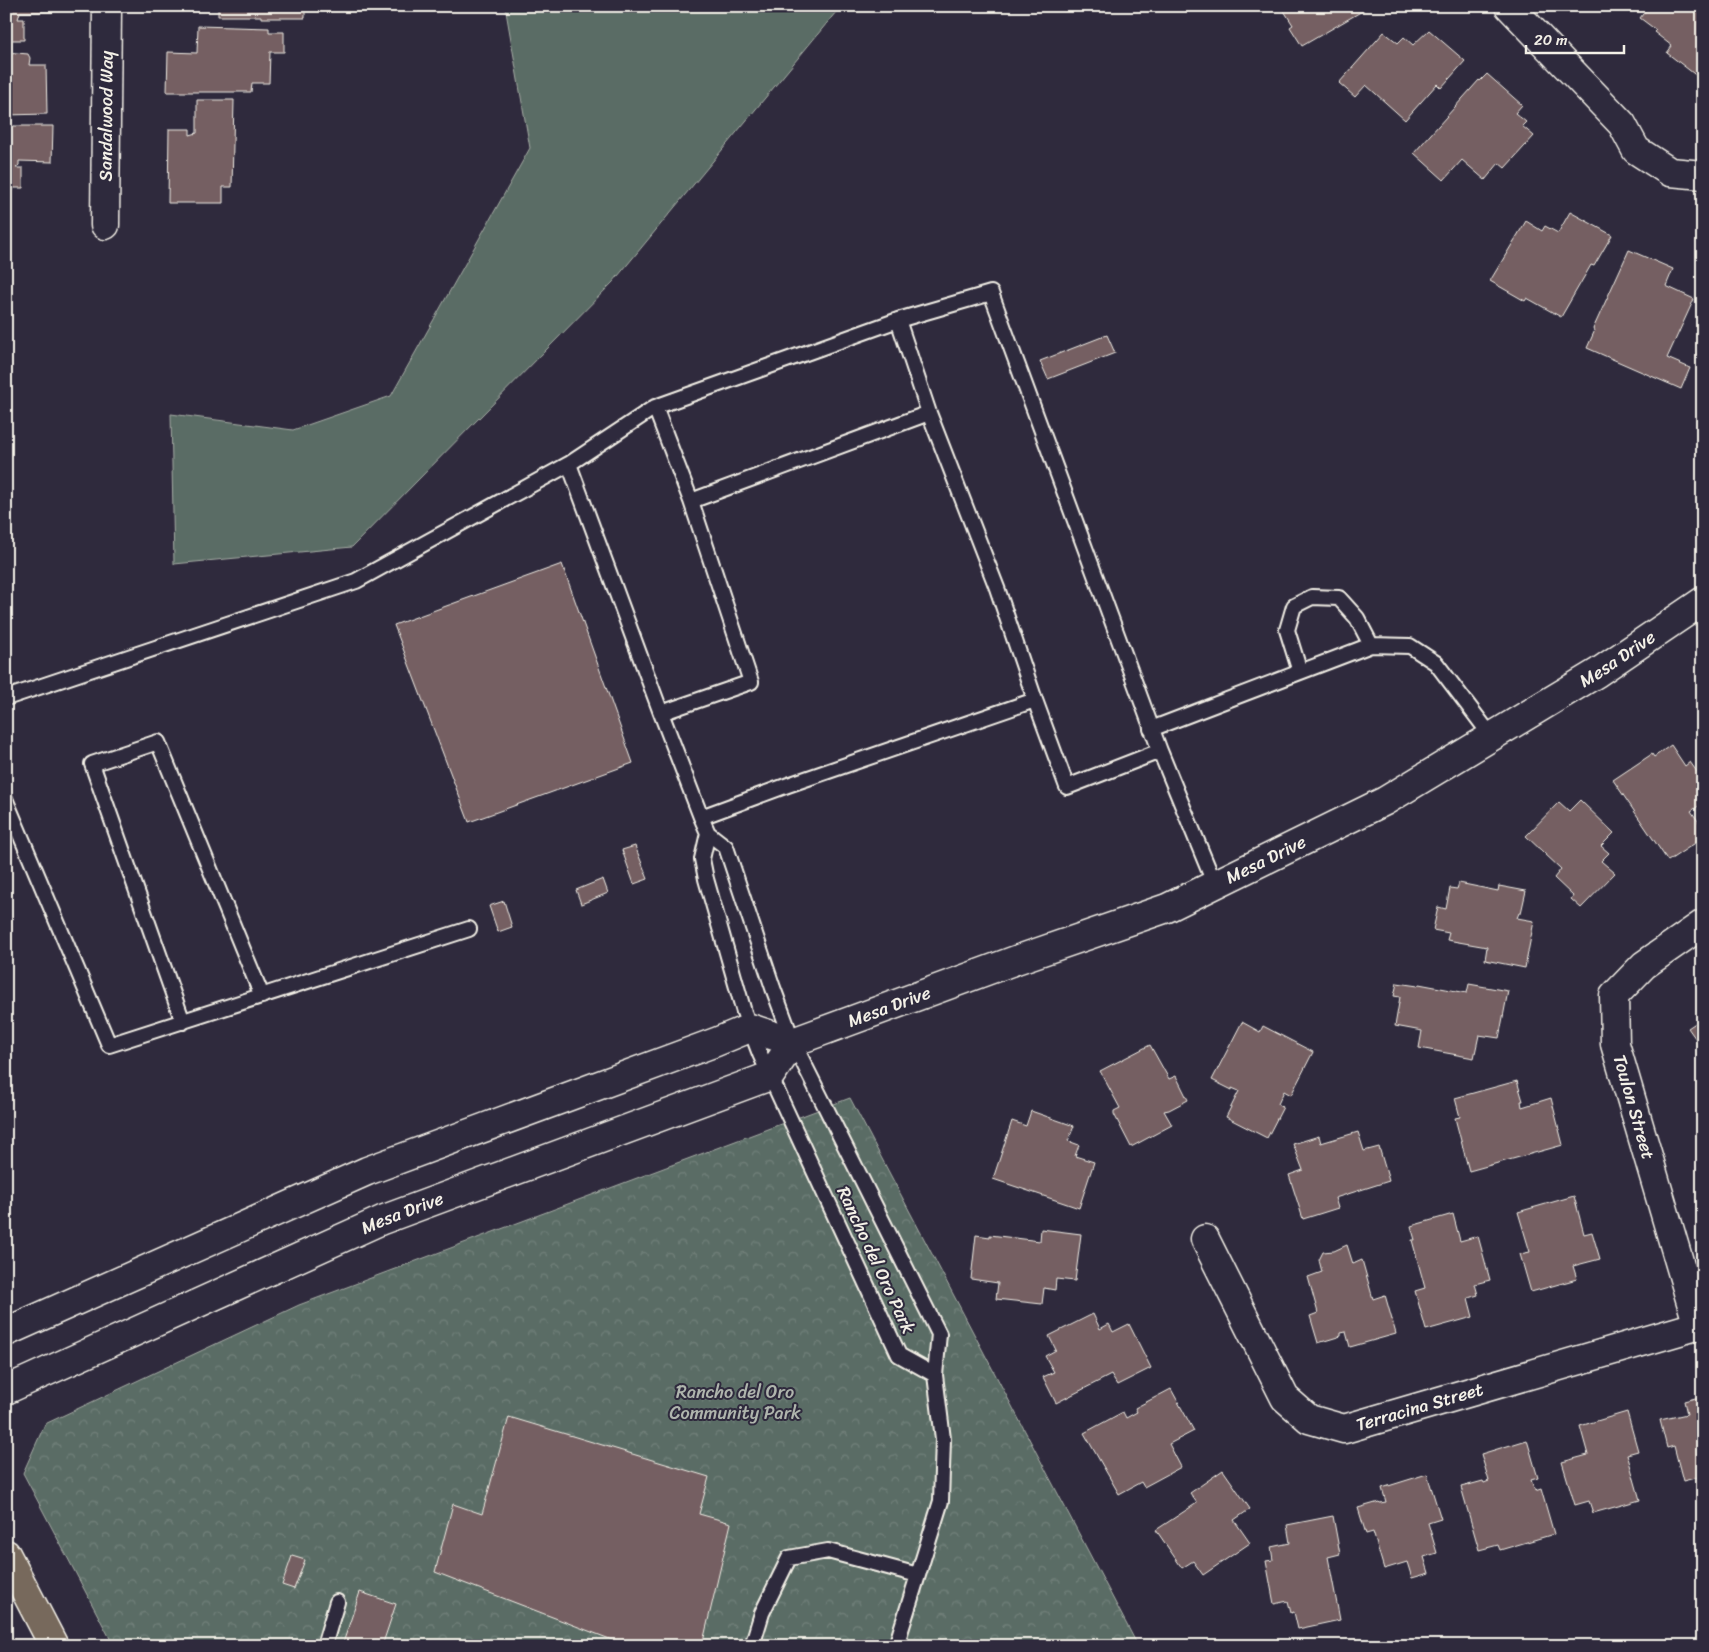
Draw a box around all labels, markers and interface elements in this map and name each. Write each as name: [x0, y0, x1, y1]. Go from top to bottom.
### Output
scale bar: [1526, 22, 1624, 54]
text: 20 m: [1534, 27, 1568, 53]
street label: Sandalwood Way: [89, 50, 123, 181]
street label: Mesa Drive: [1573, 622, 1662, 696]
street label: Mesa Drive: [1220, 826, 1312, 893]
street label: Mesa Drive: [843, 977, 935, 1037]
street label: Toulon Street: [1604, 1051, 1664, 1163]
street label: Rancho del Oro Park: [828, 1181, 924, 1339]
street label: Mesa Drive: [355, 1182, 448, 1244]
street label: Terracina Street: [1352, 1373, 1487, 1441]
park label: Rancho del Oro Community Park: [669, 1376, 801, 1429]

